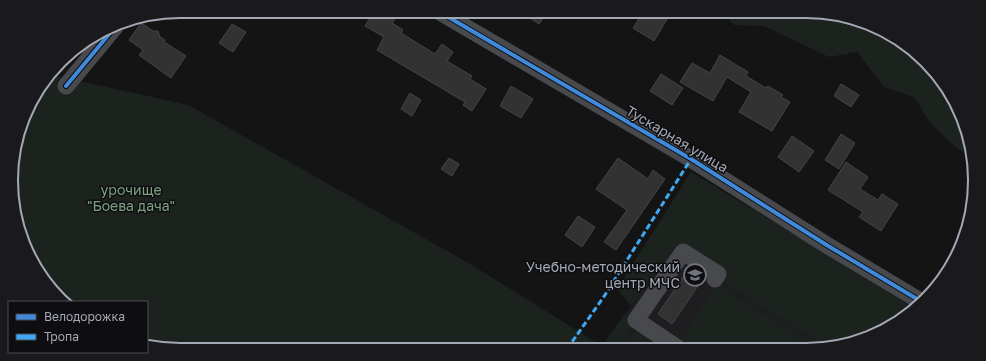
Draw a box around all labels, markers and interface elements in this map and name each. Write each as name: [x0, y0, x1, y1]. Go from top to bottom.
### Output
street label: Тускарная улица: [623, 101, 731, 176]
park label: урочище "Боева дача": [87, 181, 175, 214]
place label: Учебно-методический центр МЧС: [526, 258, 680, 291]
school or university icon: Учебно-методический центр МЧС: [682, 262, 708, 288]
legend: [8, 301, 148, 353]
text: Велодорожка: [44, 309, 125, 324]
text: Тропа: [44, 329, 79, 344]

